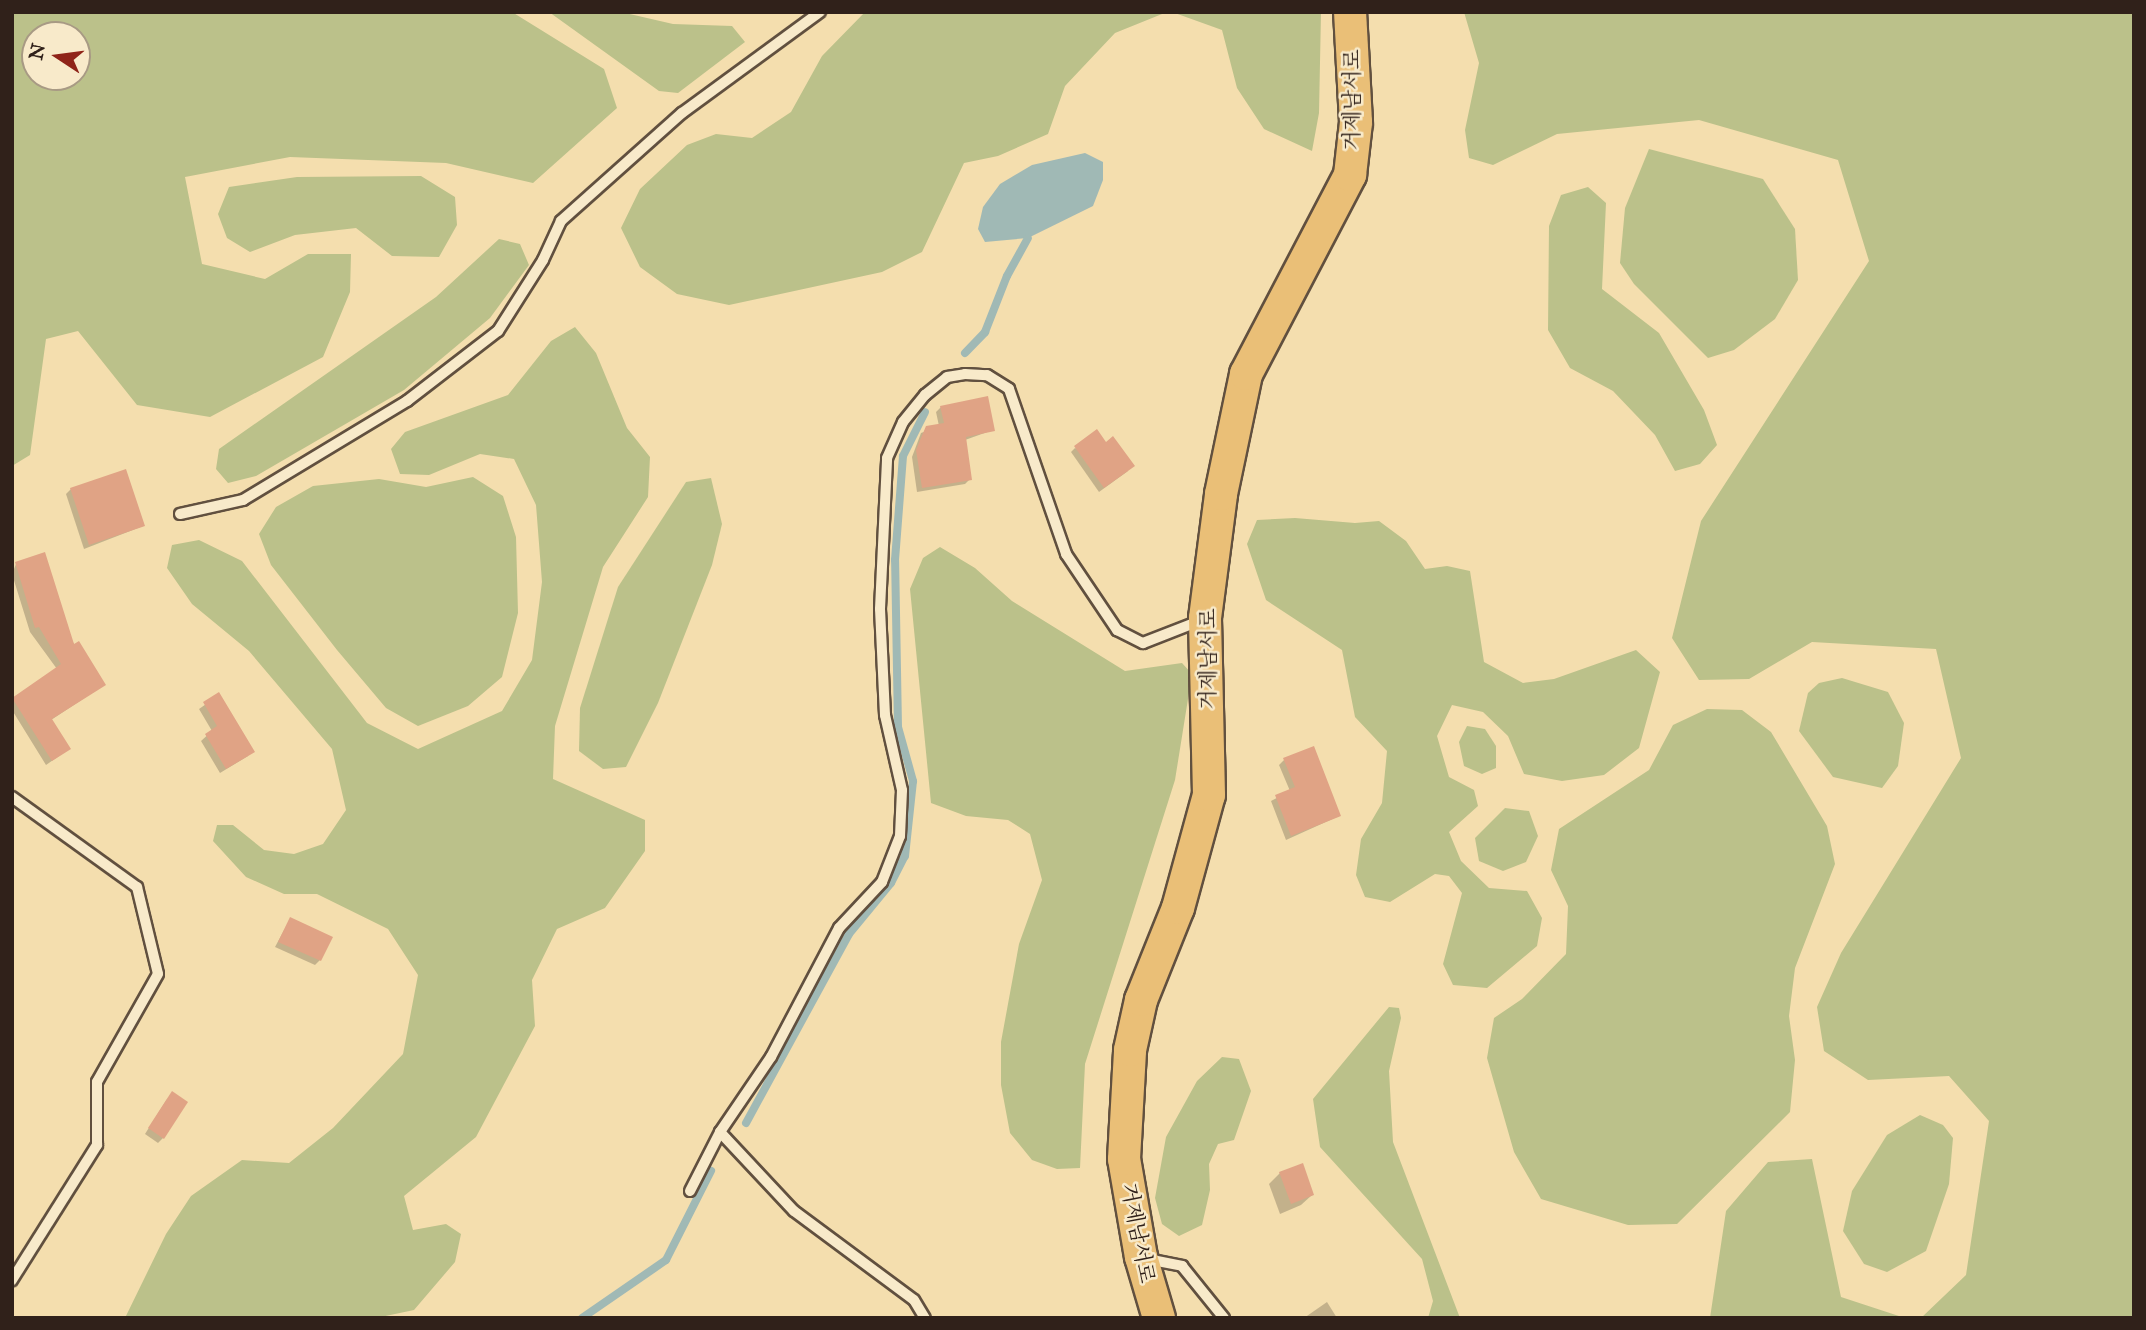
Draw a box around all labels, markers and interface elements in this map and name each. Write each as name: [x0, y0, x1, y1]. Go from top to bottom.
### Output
north arrow: [21, 21, 91, 91]
text: N: [24, 41, 50, 62]
street label: 거제남서로: [1339, 49, 1365, 151]
street label: 거제남서로: [1195, 608, 1221, 710]
street label: 거제남서로: [1116, 1181, 1160, 1285]

